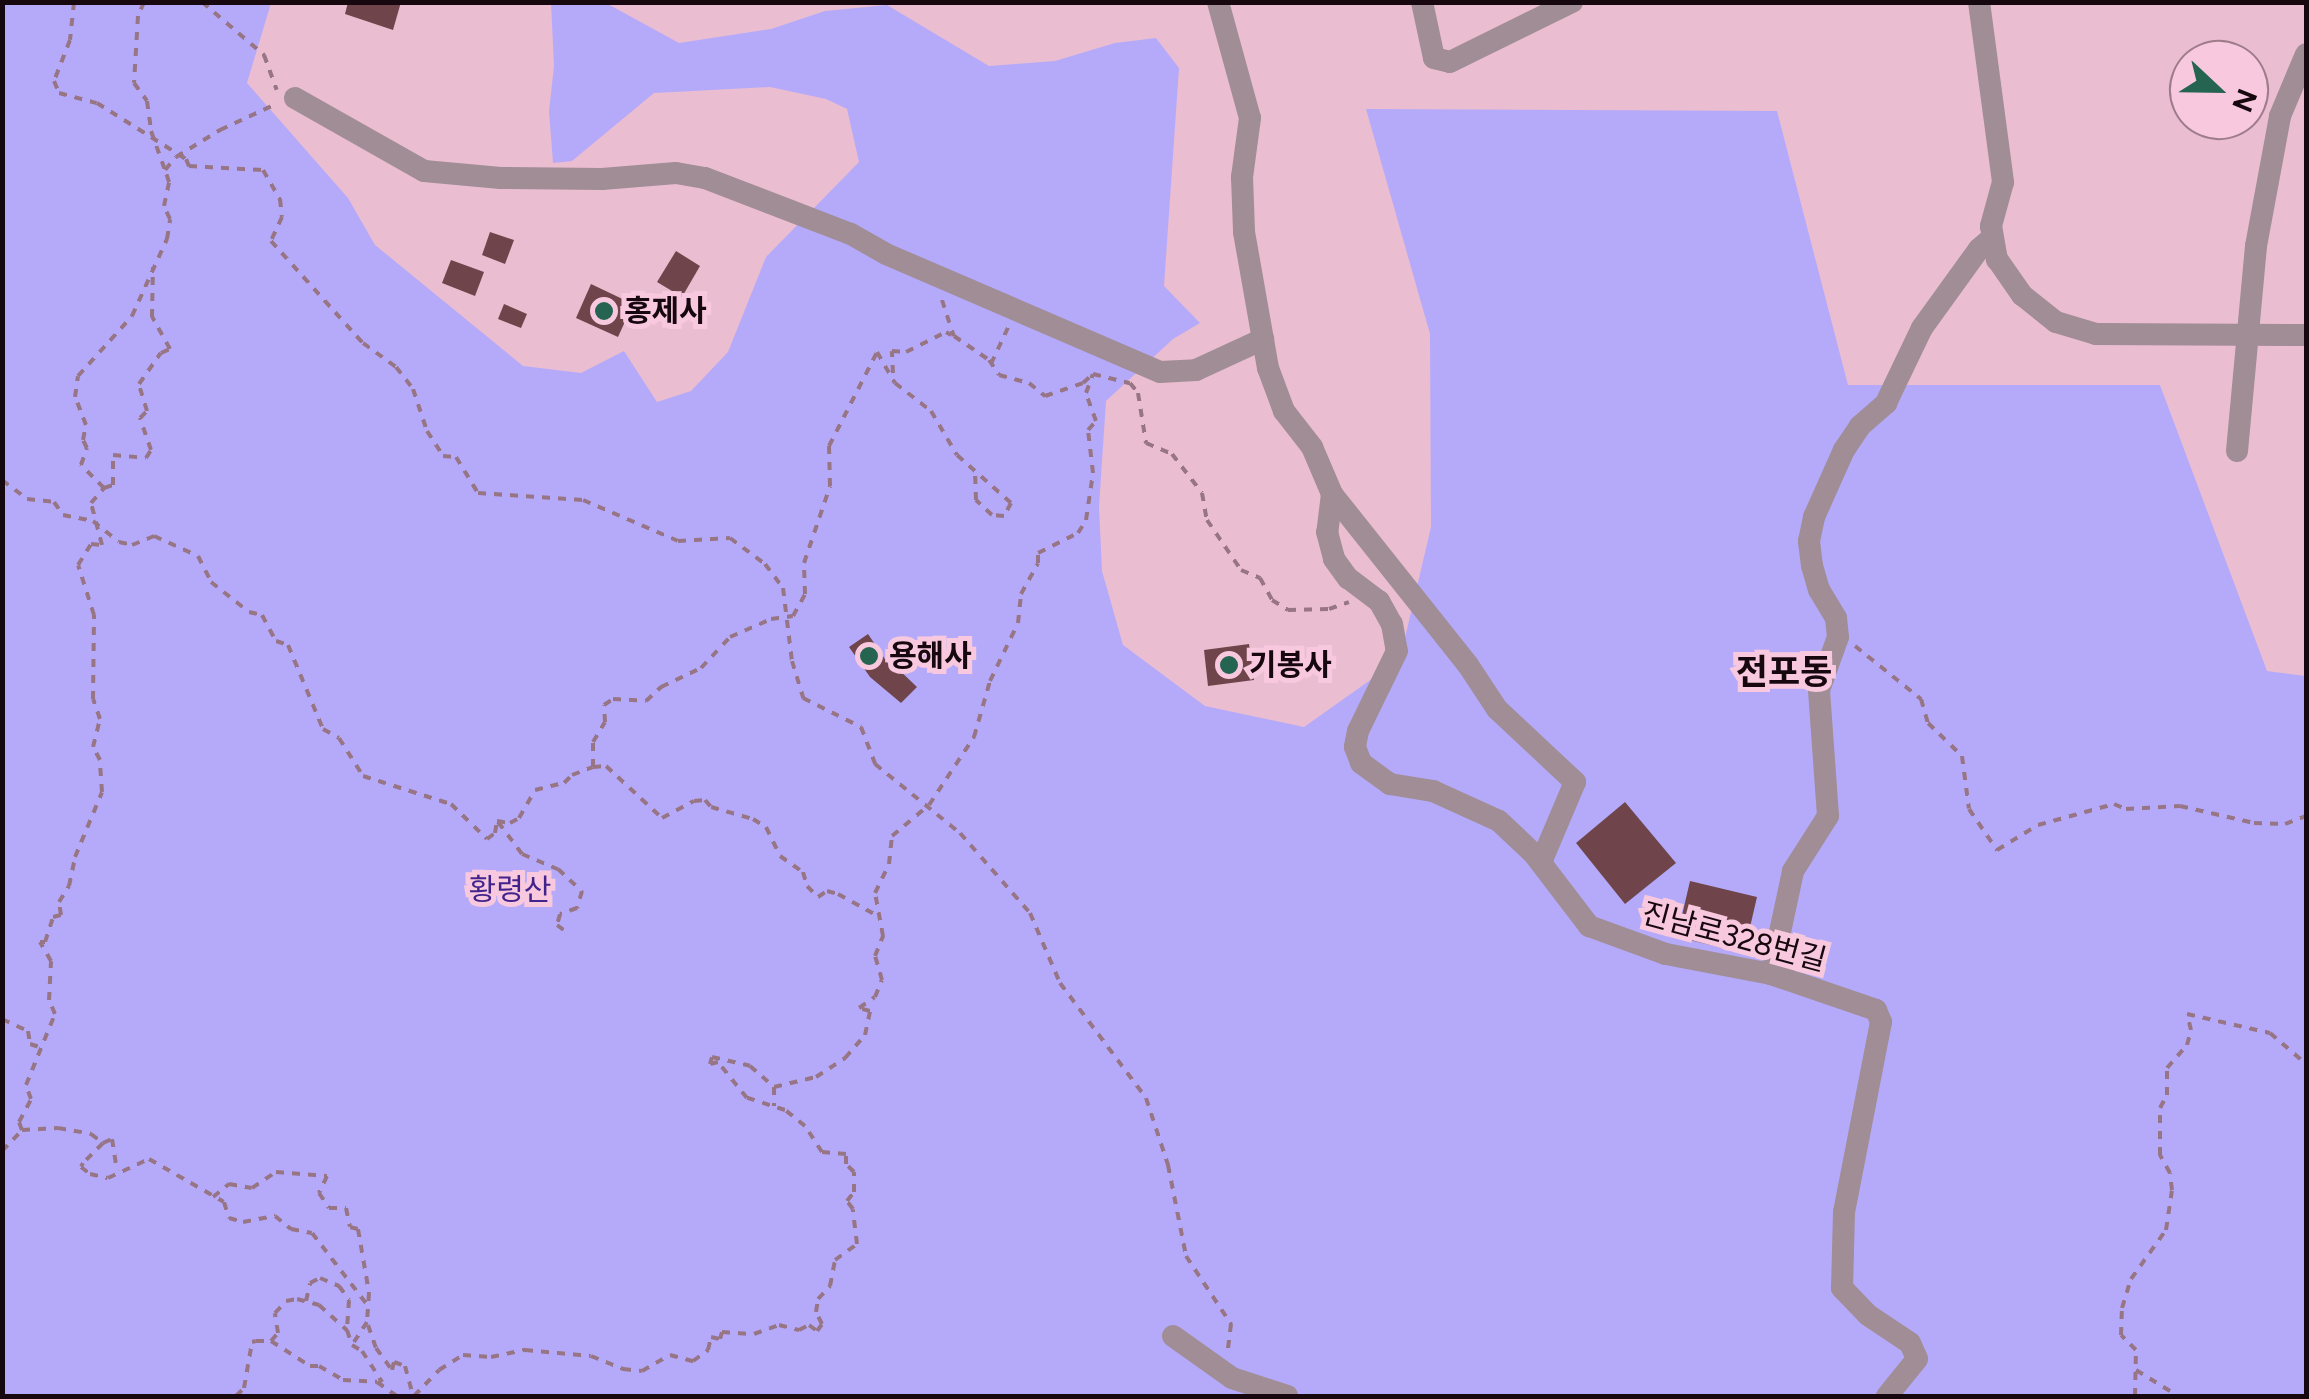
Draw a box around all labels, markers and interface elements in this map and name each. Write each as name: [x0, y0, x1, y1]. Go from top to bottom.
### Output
north arrow: [2169, 40, 2269, 140]
text: N: [2225, 84, 2265, 117]
place label: 홍제사: [624, 293, 707, 329]
marker: 홍제사: [593, 300, 615, 322]
place label: 용해사: [889, 638, 972, 674]
marker: 용해사: [858, 645, 880, 667]
place label: 기봉사: [1249, 647, 1332, 683]
district label: 전포동: [1736, 651, 1832, 693]
marker: 기봉사: [1218, 654, 1240, 676]
park label: 황령산: [469, 872, 551, 908]
street label: 진남로328번길: [1638, 895, 1830, 979]

